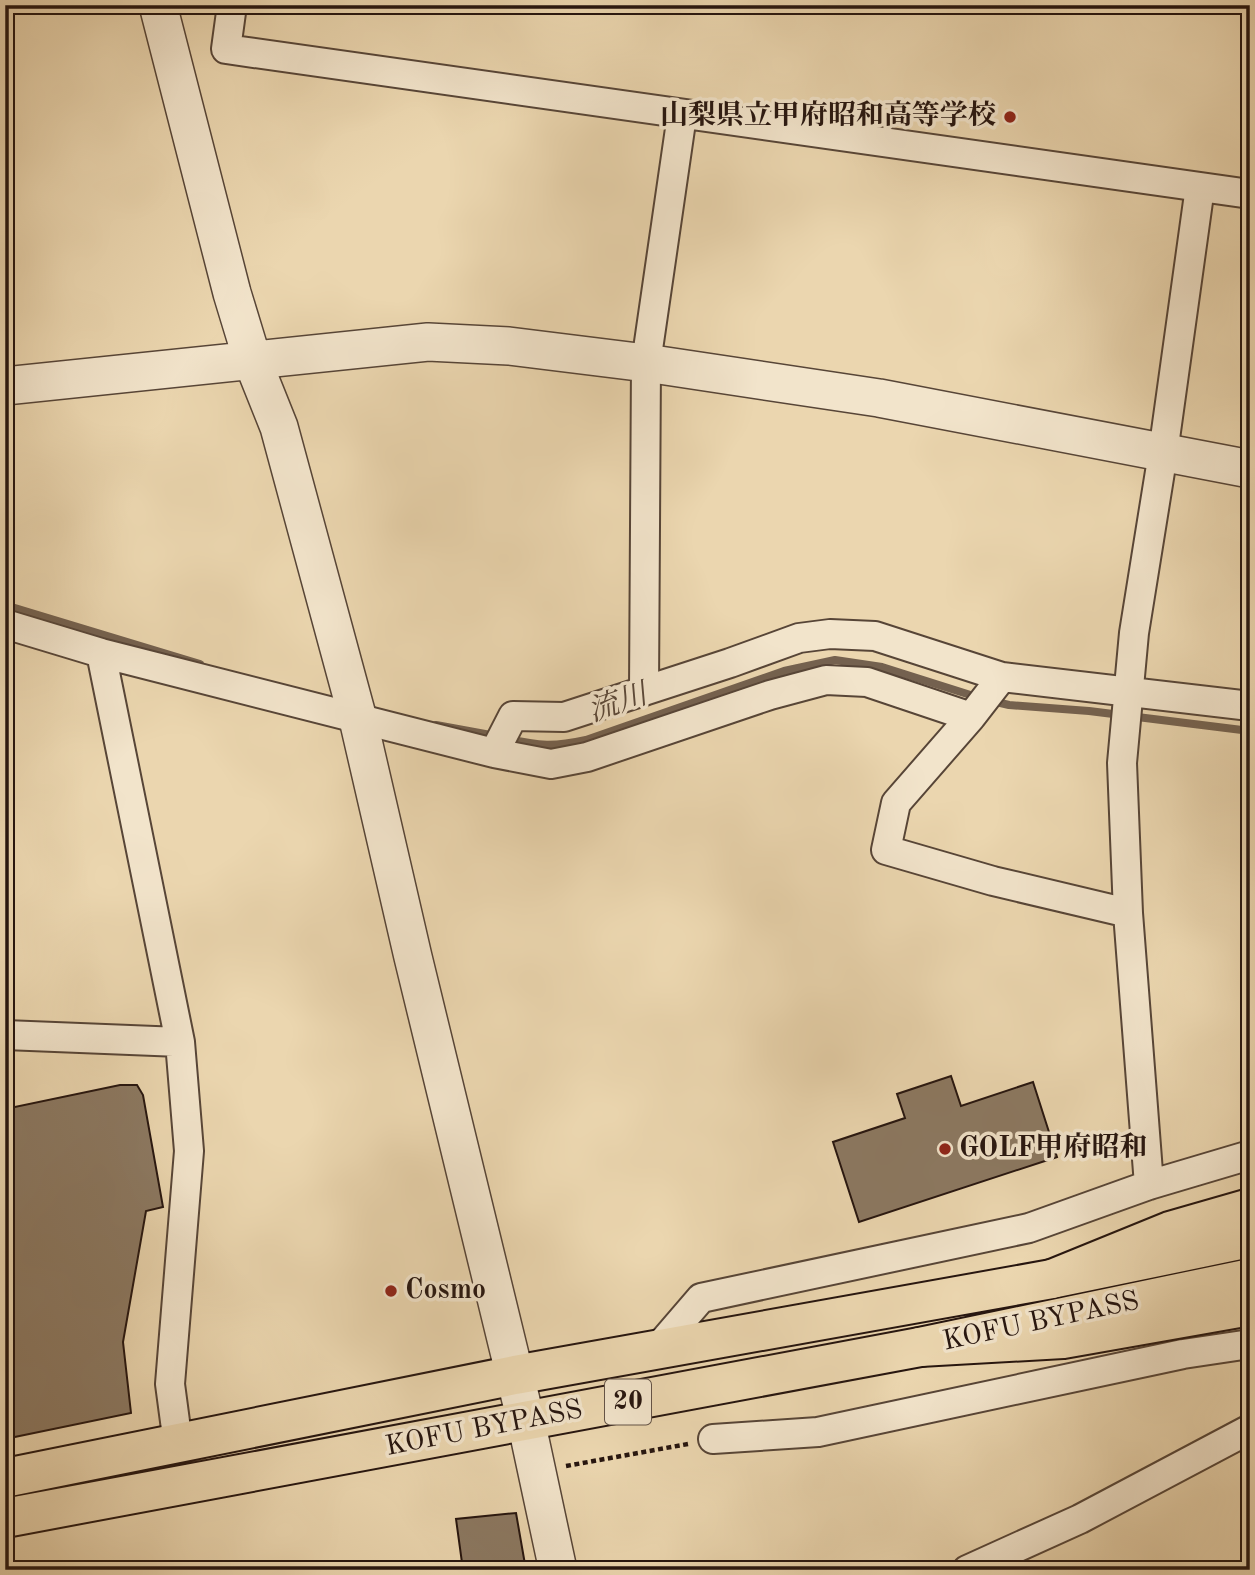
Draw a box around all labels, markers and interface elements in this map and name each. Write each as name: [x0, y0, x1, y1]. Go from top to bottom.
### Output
place label: 山梨県立甲府昭和高等学校: [660, 100, 996, 131]
marker: 山梨県立甲府昭和高等学校: [1002, 109, 1018, 125]
water label: 流川: [584, 677, 654, 728]
place label: GOLF甲府昭和: [959, 1132, 1148, 1163]
marker: GOLF甲府昭和: [937, 1141, 953, 1157]
place label: Cosmo: [405, 1277, 486, 1305]
marker: Cosmo: [383, 1283, 399, 1299]
street label: KOFU BYPASS: [940, 1288, 1142, 1356]
road number: 20: [605, 1380, 651, 1424]
street label: KOFU BYPASS: [383, 1396, 585, 1462]

